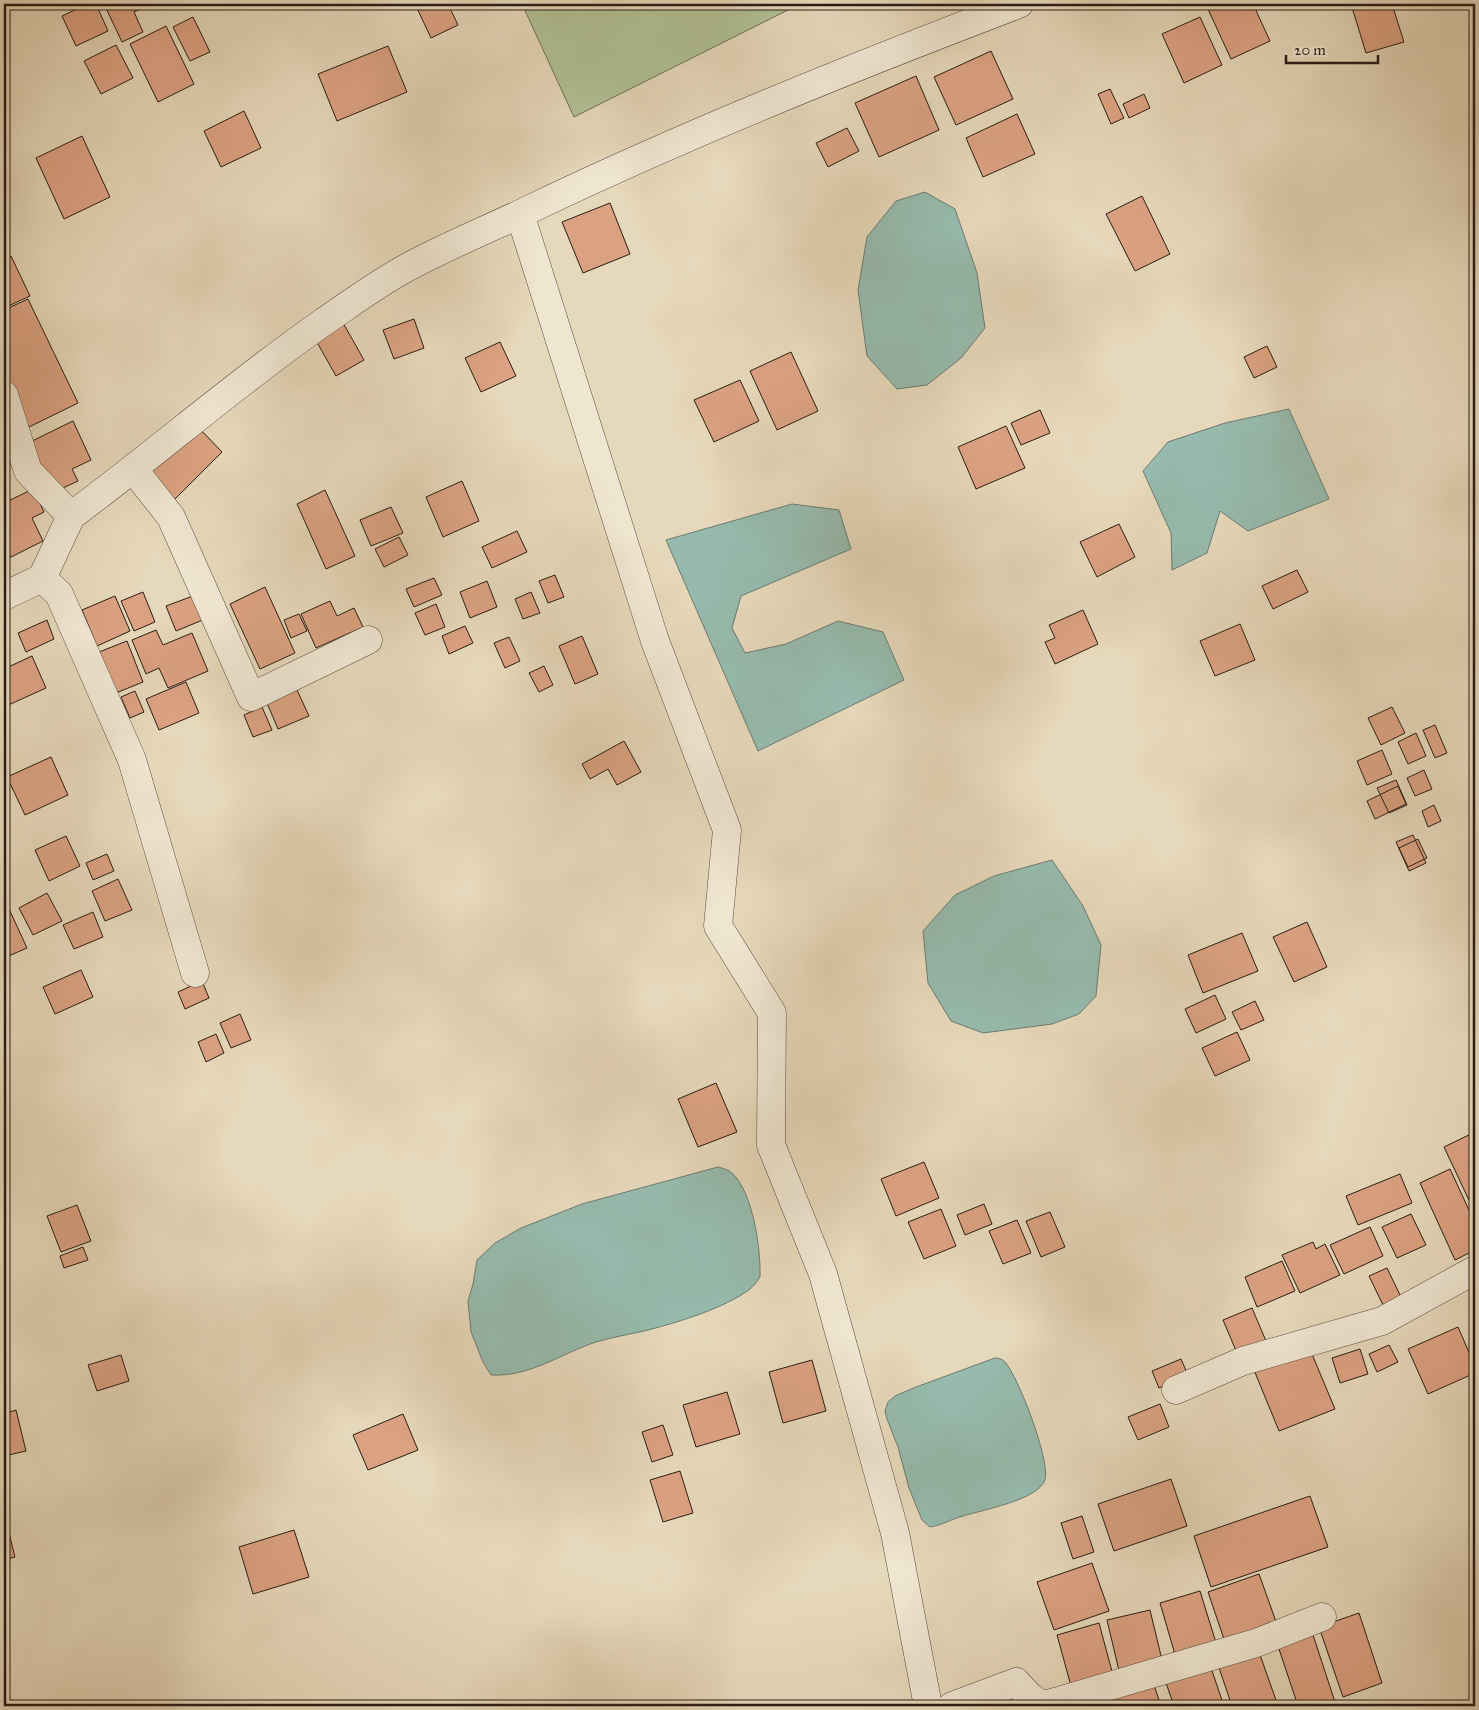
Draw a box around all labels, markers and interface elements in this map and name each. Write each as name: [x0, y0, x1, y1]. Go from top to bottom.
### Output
scale bar: [1286, 32, 1379, 64]
text: 20 m: [1294, 41, 1326, 59]

